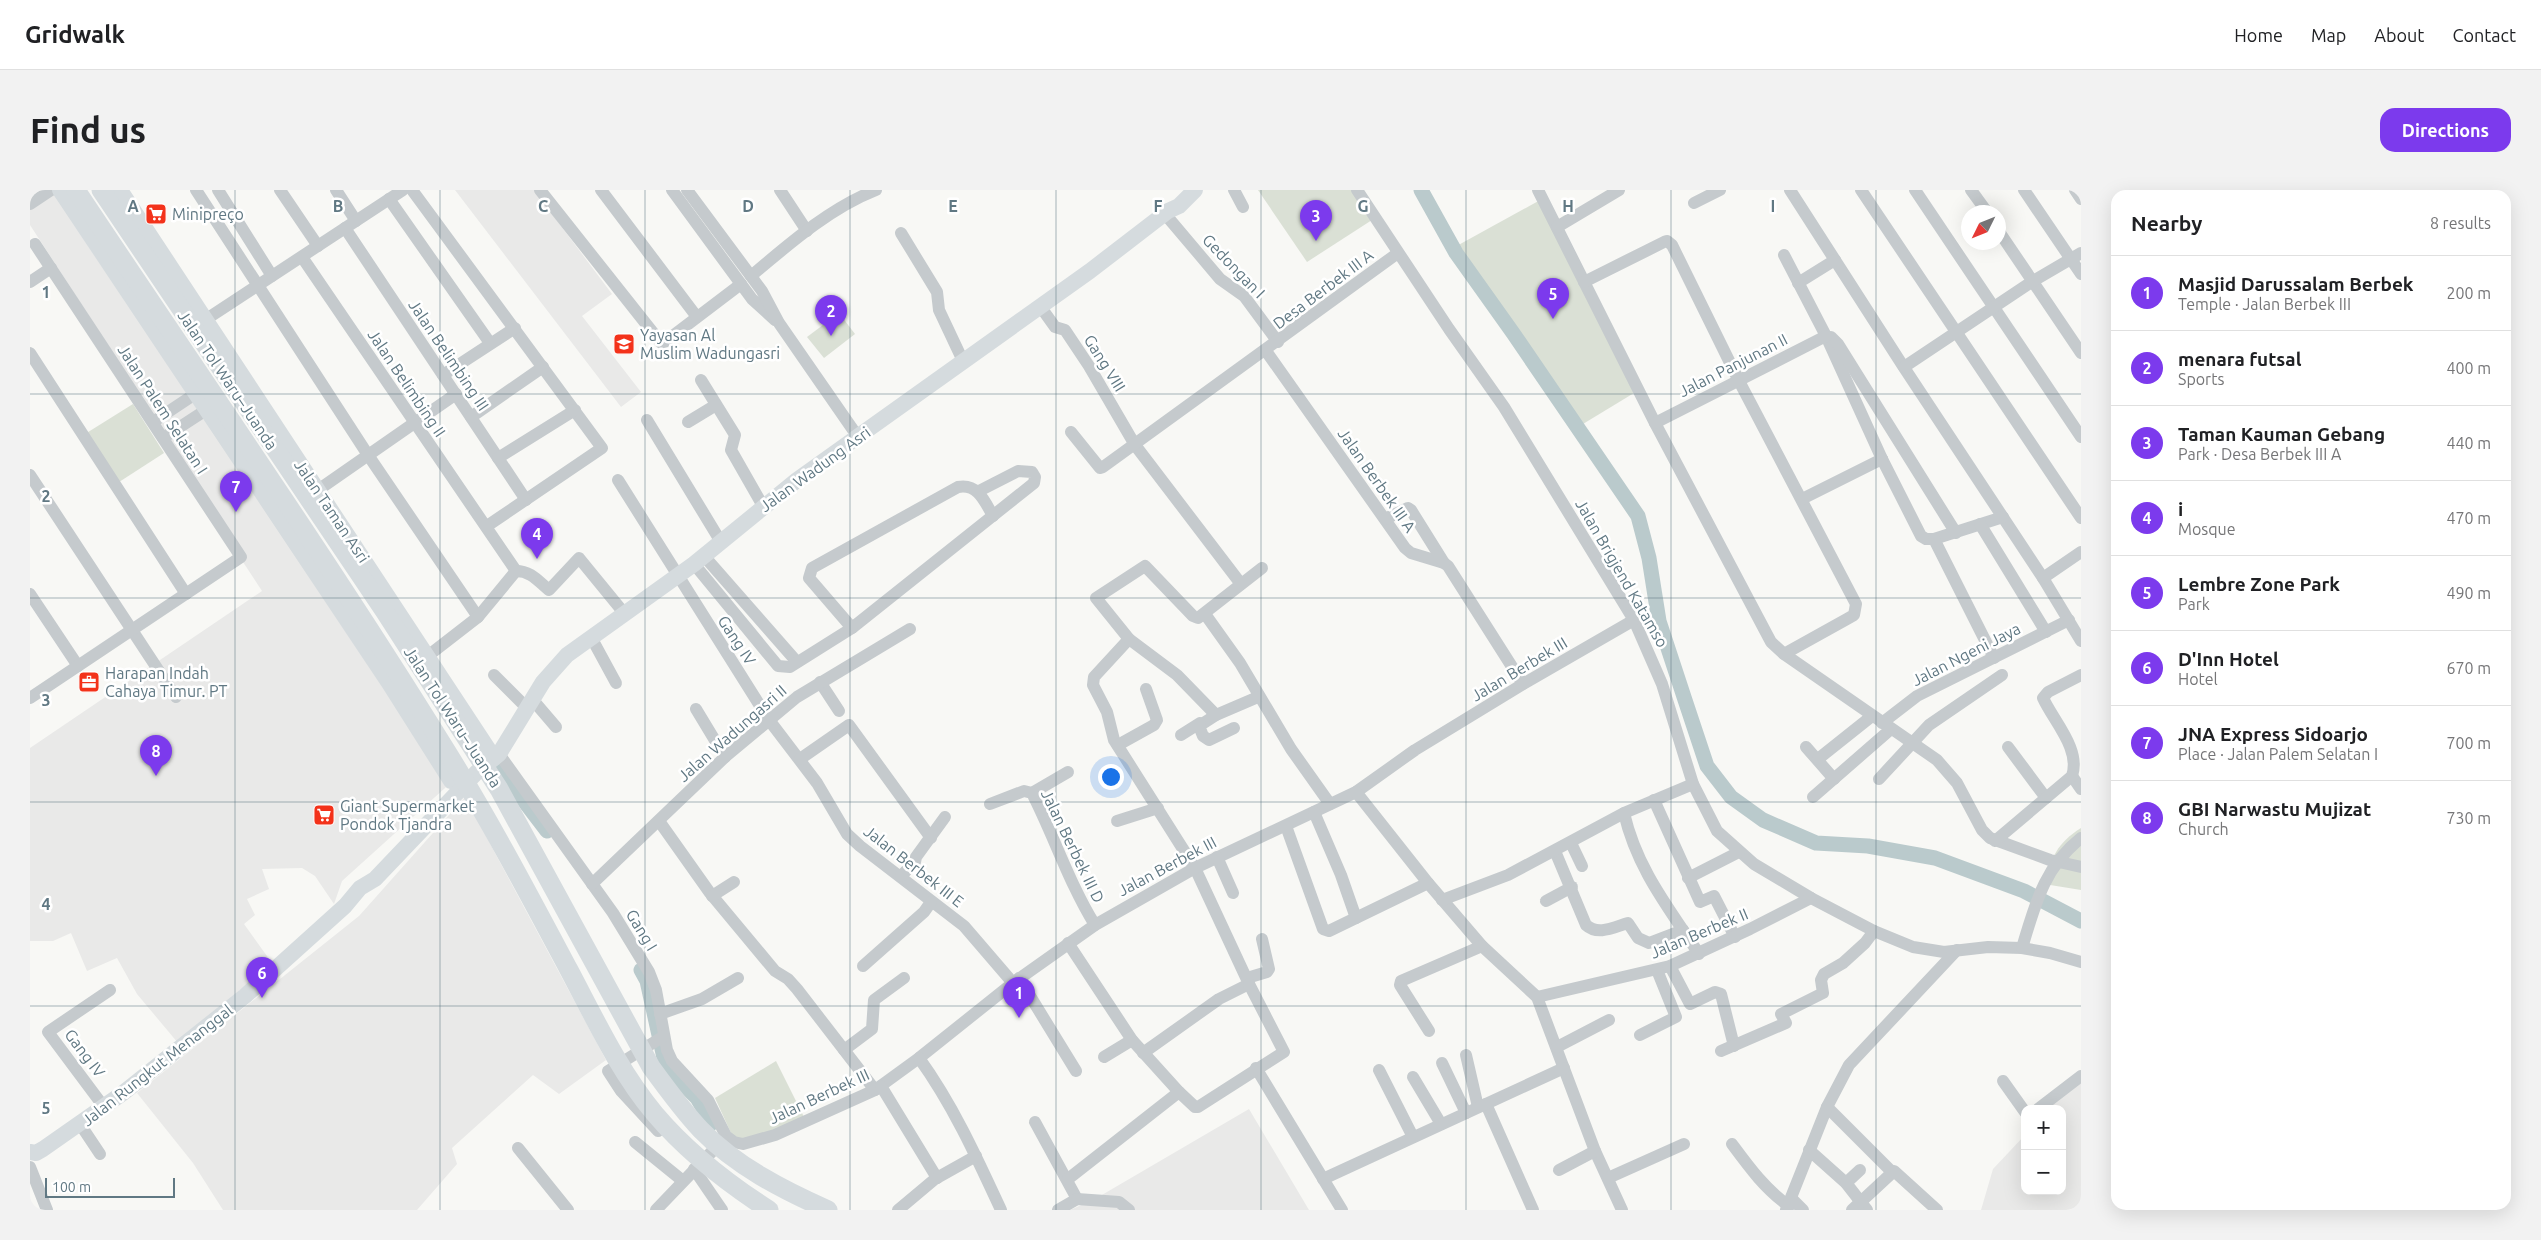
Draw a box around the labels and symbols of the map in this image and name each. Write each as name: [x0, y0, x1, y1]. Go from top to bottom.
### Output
text: A: [127, 197, 139, 215]
text: B: [333, 197, 343, 215]
text: C: [538, 197, 548, 215]
text: D: [742, 197, 754, 215]
text: E: [948, 197, 958, 215]
text: F: [1154, 197, 1163, 215]
text: G: [1357, 197, 1369, 215]
text: H: [1562, 197, 1574, 215]
text: I: [1771, 197, 1775, 215]
pin: 3: [1300, 200, 1332, 241]
supermarket icon: Minipreço: [144, 202, 168, 226]
place label: Minipreço: [172, 205, 244, 223]
north arrow: [1961, 205, 2006, 250]
street label: Gedongan I: [1199, 230, 1269, 302]
street label: Desa Berbek III A: [1270, 245, 1377, 332]
pin: 5: [1537, 278, 1569, 319]
text: 1: [41, 283, 51, 301]
pin: 2: [815, 295, 847, 336]
street label: Jalan Belimbing III: [405, 296, 493, 414]
street label: Jalan Tol Waru–Juanda: [175, 307, 281, 453]
street label: Jalan Belimbing II: [364, 326, 450, 440]
place label: Yayasan Al Muslim Wadungasri: [640, 326, 780, 362]
street label: Jalan Panjunan II: [1676, 330, 1790, 400]
street label: Gang VIII: [1081, 331, 1129, 395]
school or university icon: Yayasan Al Muslim Wadungasri: [612, 332, 636, 356]
street label: Jalan Palem Selatan I: [114, 341, 212, 477]
street label: Jalan Wadung Asri: [756, 423, 874, 515]
street label: Jalan Berbek III A: [1334, 425, 1420, 536]
street label: Jalan Taman Asri: [291, 456, 373, 566]
pin: 7: [220, 471, 252, 512]
text: 2: [41, 487, 51, 505]
street label: Jalan Brigjend Katamso: [1572, 496, 1672, 650]
pin: 4: [521, 518, 553, 559]
street label: Gang IV: [714, 612, 760, 668]
street label: Jalan Ngeni Jaya: [1909, 619, 2023, 689]
street label: Jalan Berbek III: [1468, 633, 1570, 705]
street label: Jalan Tol Waru–Juanda: [401, 643, 505, 791]
place label: Harapan Indah Cahaya Timur. PT: [105, 664, 228, 700]
office icon: Harapan Indah Cahaya Timur. PT: [77, 670, 101, 694]
street label: Jalan Wadungasri II: [674, 681, 790, 785]
text: 3: [41, 691, 51, 709]
pin: 8: [140, 735, 172, 776]
your location: [1098, 764, 1124, 790]
street label: Jalan Berbek III D: [1038, 787, 1108, 905]
place label: Giant Supermarket Pondok Tjandra: [340, 797, 475, 833]
supermarket icon: Giant Supermarket Pondok Tjandra: [312, 803, 336, 827]
street label: Jalan Berbek III E: [861, 822, 967, 910]
street label: Jalan Berbek III: [1115, 833, 1219, 899]
text: 4: [41, 895, 51, 913]
street label: Jalan Berbek II: [1647, 904, 1751, 962]
street label: Gang I: [623, 906, 661, 954]
pin: 6: [246, 957, 278, 998]
pin: 1: [1003, 977, 1035, 1018]
street label: Jalan Rungkut Menanggal: [78, 1001, 236, 1129]
street label: Gang IV: [61, 1026, 109, 1080]
street label: Jalan Berbek III: [766, 1065, 872, 1127]
text: 5: [41, 1099, 51, 1117]
scale bar: [45, 1175, 175, 1198]

